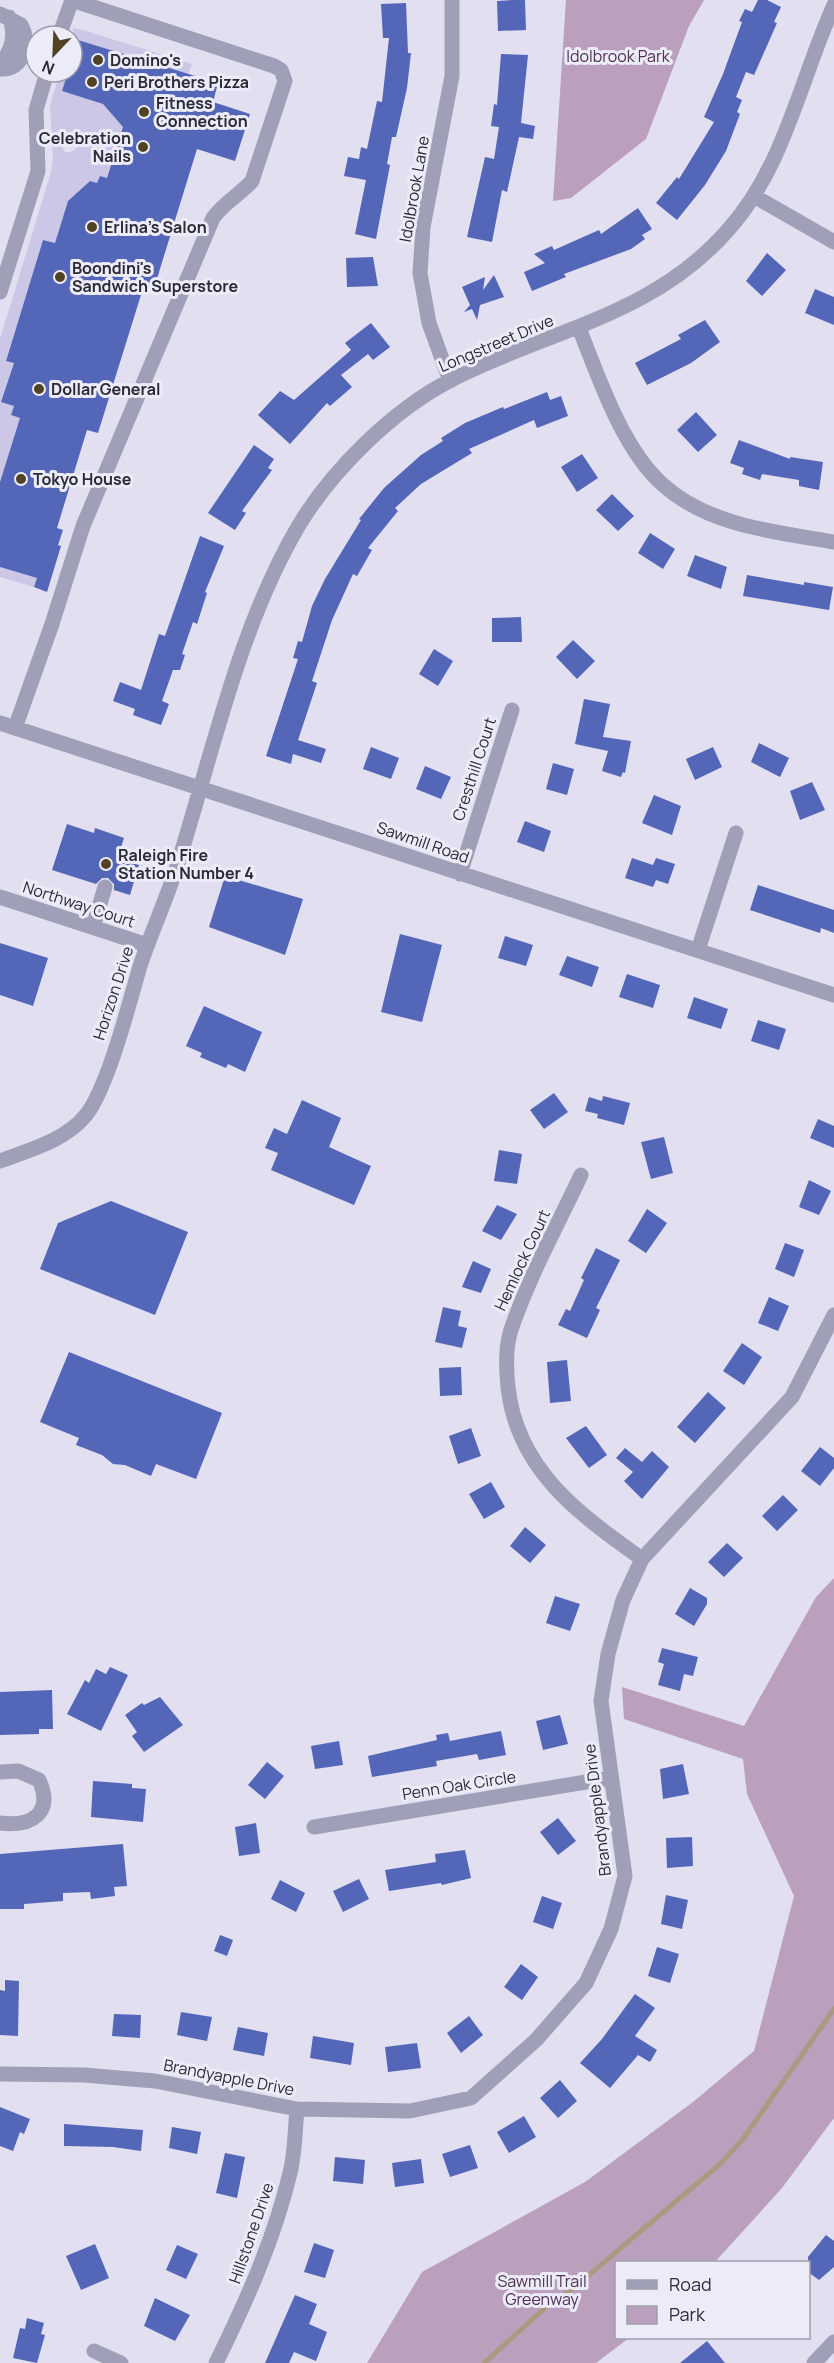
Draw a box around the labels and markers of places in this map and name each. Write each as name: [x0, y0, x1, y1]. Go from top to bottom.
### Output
place label: Domino's: [110, 49, 181, 71]
marker: Domino's: [91, 53, 105, 67]
place label: Peri Brothers Pizza: [104, 71, 249, 93]
marker: Peri Brothers Pizza: [85, 75, 99, 89]
place label: Fitness Connection: [156, 92, 248, 132]
marker: Fitness Connection: [137, 105, 151, 119]
place label: Celebration Nails: [39, 127, 131, 167]
marker: Celebration Nails: [136, 140, 150, 154]
place label: Erlina's Salon: [104, 216, 207, 238]
marker: Erlina's Salon: [85, 220, 99, 234]
place label: Boondini's Sandwich Superstore: [72, 257, 239, 297]
marker: Boondini's Sandwich Superstore: [53, 270, 67, 284]
place label: Dollar General: [51, 378, 160, 400]
marker: Dollar General: [32, 382, 46, 396]
place label: Tokyo House: [33, 468, 132, 490]
marker: Tokyo House: [14, 472, 28, 486]
place label: Raleigh Fire Station Number 4: [118, 844, 254, 884]
marker: Raleigh Fire Station Number 4: [99, 857, 113, 871]

